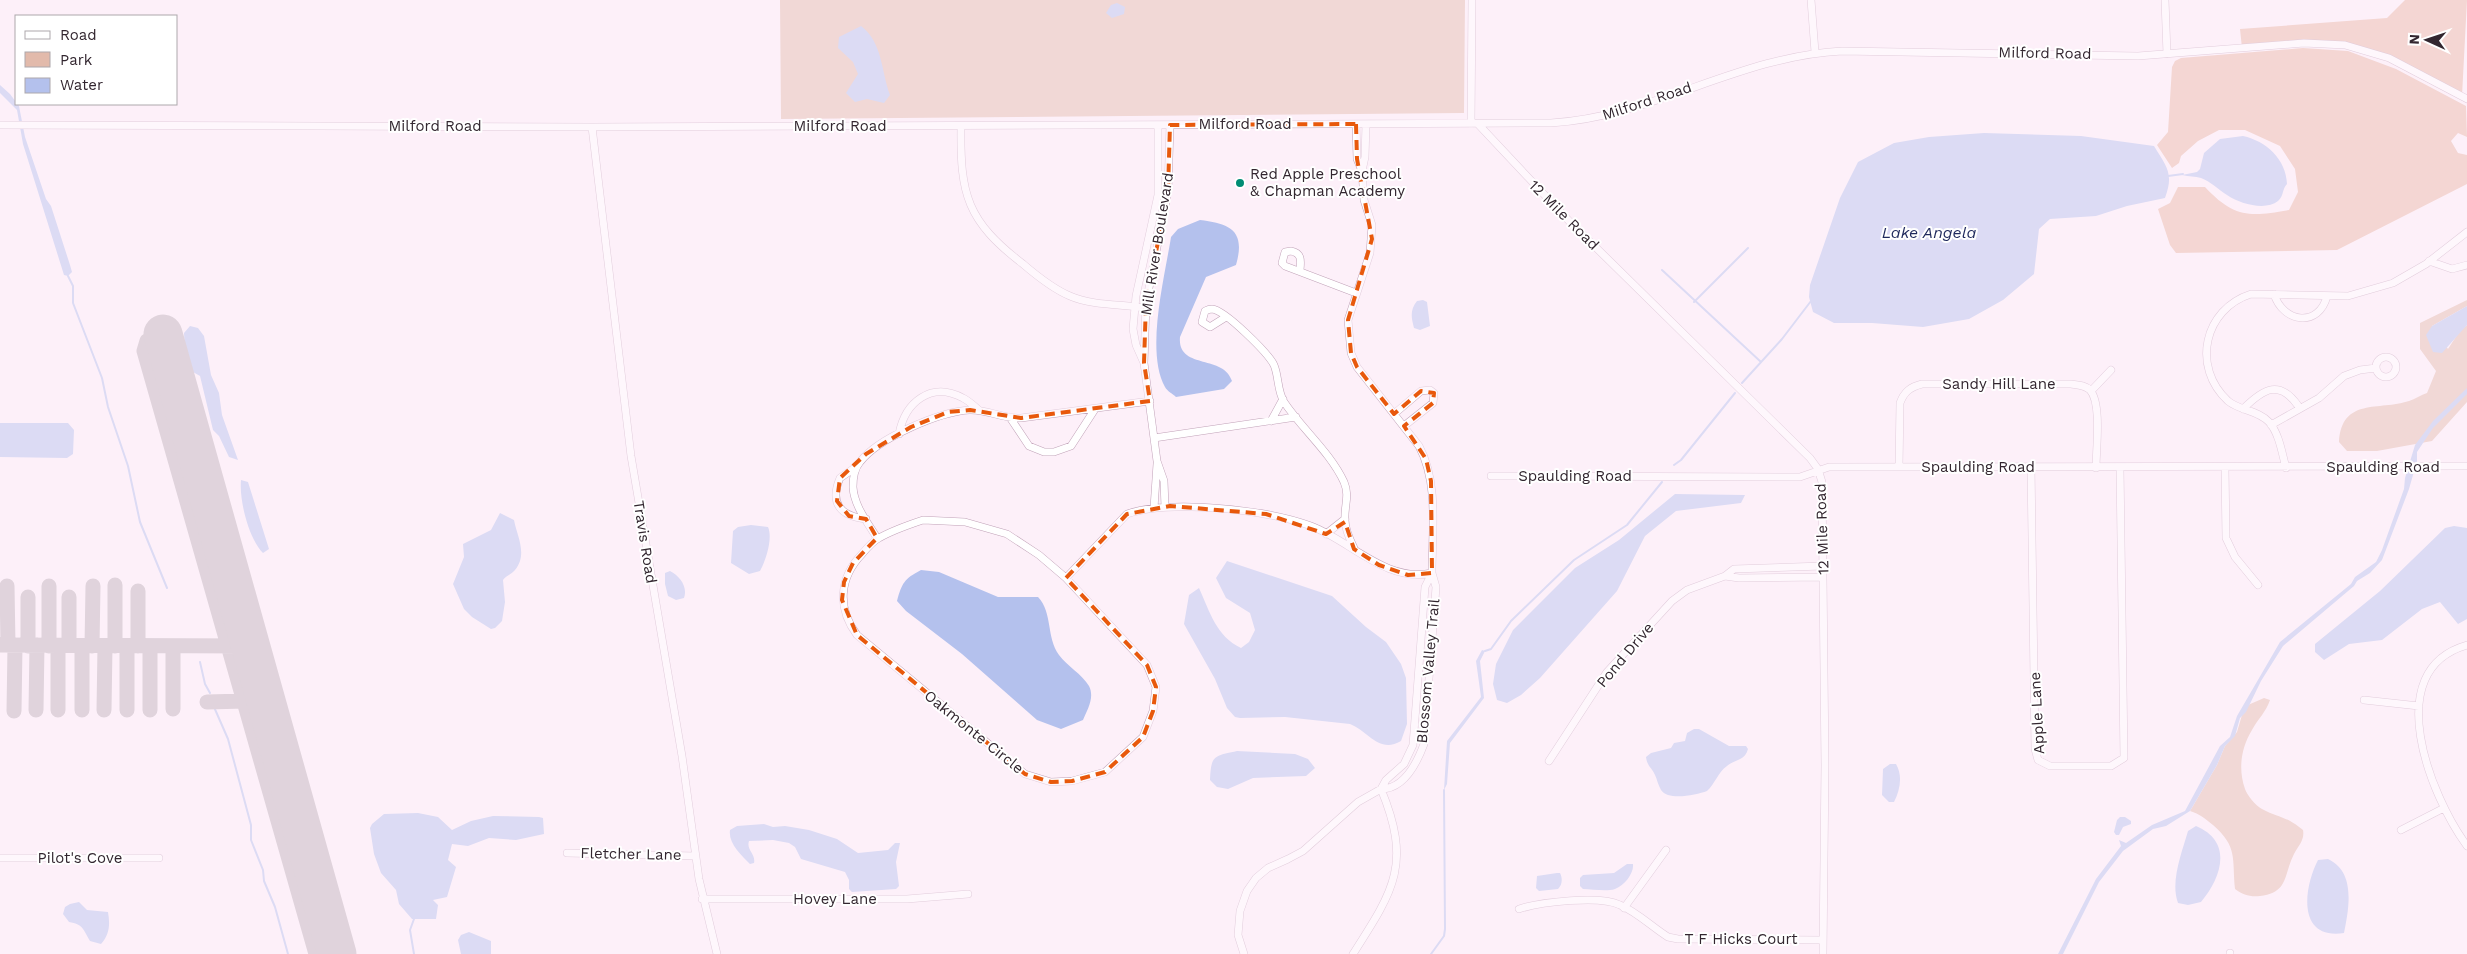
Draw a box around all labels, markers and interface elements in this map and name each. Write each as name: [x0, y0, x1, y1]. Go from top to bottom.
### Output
legend: [15, 15, 178, 105]
north arrow: [2402, 15, 2452, 65]
text: Road: [60, 26, 97, 44]
text: N: [2406, 34, 2422, 45]
street label: Milford Road: [1998, 43, 2092, 63]
text: Park: [60, 51, 93, 69]
text: Water: [60, 76, 103, 94]
street label: Milford Road: [1600, 78, 1694, 124]
street label: Milford Road: [1198, 115, 1292, 133]
street label: Milford Road: [388, 117, 482, 135]
street label: Milford Road: [793, 117, 887, 135]
place label: Red Apple Preschool & Chapman Academy: [1250, 165, 1405, 200]
street label: Mill River Boulevard: [1137, 171, 1177, 317]
street label: 12 Mile Road: [1525, 176, 1603, 254]
marker: Red Apple Preschool & Chapman Academy: [1234, 177, 1246, 189]
water label: Lake Angela: [1882, 223, 1976, 242]
street label: Sandy Hill Lane: [1942, 375, 2056, 393]
street label: Spaulding Road: [1921, 458, 2035, 476]
street label: Spaulding Road: [2326, 458, 2440, 476]
street label: Spaulding Road: [1518, 467, 1632, 485]
street label: 12 Mile Road: [1811, 483, 1833, 575]
street label: Travis Road: [630, 499, 660, 585]
street label: Blossom Valley Trail: [1413, 598, 1443, 744]
street label: Pond Drive: [1593, 619, 1657, 691]
street label: Apple Lane: [2026, 671, 2048, 755]
street label: Oakmonte Circle: [921, 686, 1027, 778]
street label: Fletcher Lane: [580, 844, 682, 864]
street label: Pilot's Cove: [38, 849, 122, 867]
street label: Hovey Lane: [793, 890, 877, 908]
street label: T F Hicks Court: [1685, 930, 1798, 948]

